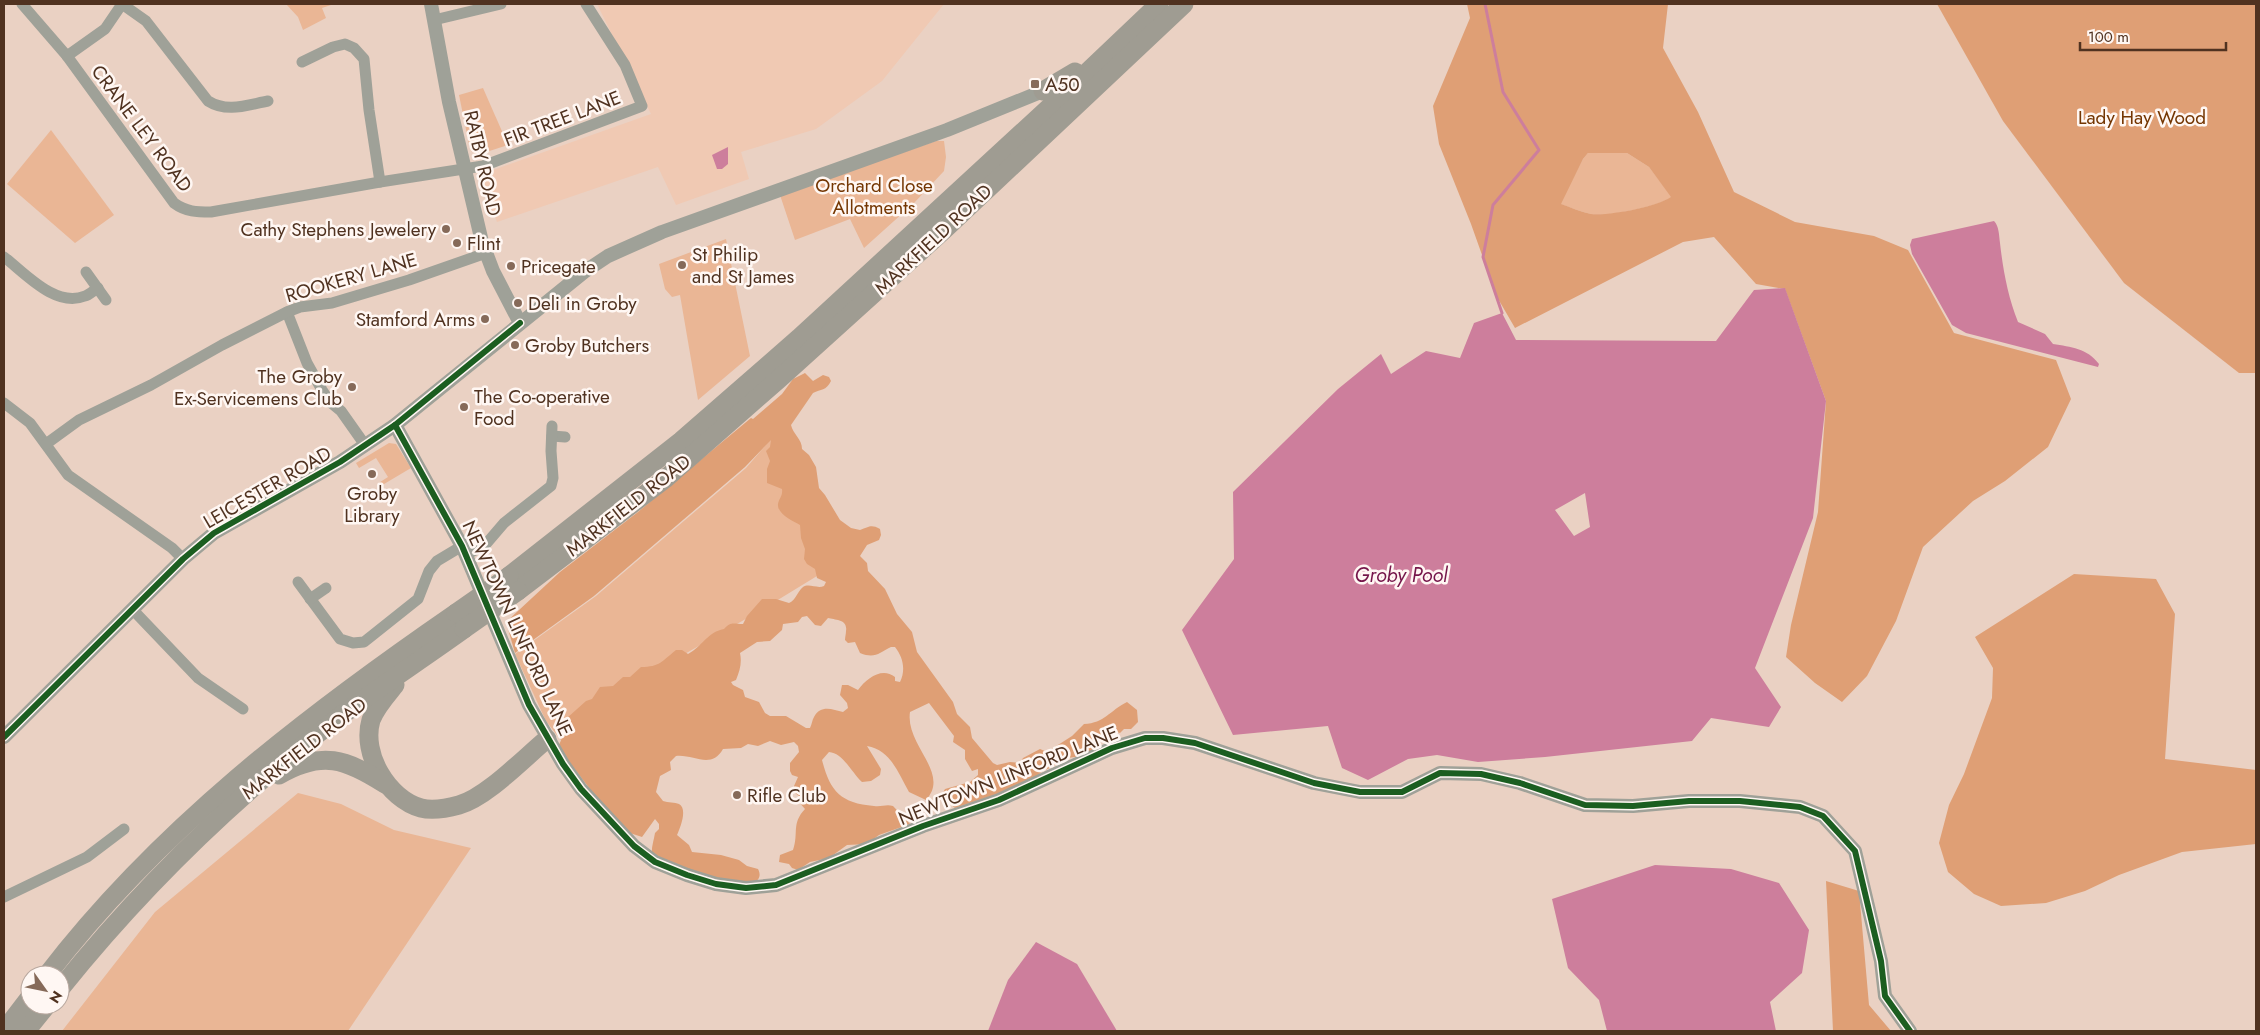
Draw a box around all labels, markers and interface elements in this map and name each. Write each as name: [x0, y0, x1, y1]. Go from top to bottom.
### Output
scale bar: [2080, 20, 2226, 52]
text: 100 m: [2088, 26, 2129, 48]
street label: CRANE LEY ROAD: [85, 59, 198, 198]
place label: A50: [1045, 71, 1080, 98]
marker: A50: [1029, 78, 1041, 90]
street label: FIR TREE LANE: [500, 84, 625, 153]
park label: Lady Hay Wood: [2078, 104, 2206, 131]
street label: RATBY ROAD: [457, 108, 508, 219]
park label: Orchard Close Allotments: [815, 172, 933, 221]
street label: MARKFIELD ROAD: [869, 178, 998, 301]
place label: Cathy Stephens Jewelery: [241, 216, 437, 243]
marker: Cathy Stephens Jewelery: [440, 223, 452, 235]
place label: Flint: [467, 230, 501, 257]
marker: Flint: [451, 237, 463, 249]
place label: St Philip and St James: [692, 241, 795, 290]
street label: ROOKERY LANE: [282, 246, 420, 309]
place label: Pricegate: [521, 253, 596, 280]
marker: St Philip and St James: [676, 259, 688, 271]
marker: Pricegate: [505, 260, 517, 272]
place label: Deli in Groby: [528, 290, 637, 317]
marker: Deli in Groby: [512, 297, 524, 309]
place label: Stamford Arms: [356, 306, 475, 333]
marker: Stamford Arms: [479, 313, 491, 325]
place label: Groby Butchers: [525, 332, 649, 359]
marker: Groby Butchers: [509, 339, 521, 351]
place label: The Groby Ex-Servicemens Club: [174, 363, 343, 412]
marker: The Groby Ex-Servicemens Club: [346, 381, 358, 393]
place label: The Co-operative Food: [474, 383, 610, 432]
marker: The Co-operative Food: [458, 401, 470, 413]
street label: LEICESTER ROAD: [198, 440, 336, 535]
street label: MARKFIELD ROAD: [560, 448, 696, 563]
marker: Groby Library: [366, 468, 378, 480]
place label: Groby Library: [344, 480, 400, 529]
street label: NEWTOWN LINFORD LANE: [456, 516, 579, 740]
water label: Groby Pool: [1354, 561, 1449, 590]
street label: MARKFIELD ROAD: [236, 691, 372, 806]
street label: NEWTOWN LINFORD LANE: [894, 719, 1122, 832]
place label: Rifle Club: [747, 782, 826, 809]
marker: Rifle Club: [731, 789, 743, 801]
north arrow: [20, 965, 70, 1015]
text: N: [44, 987, 67, 1007]

